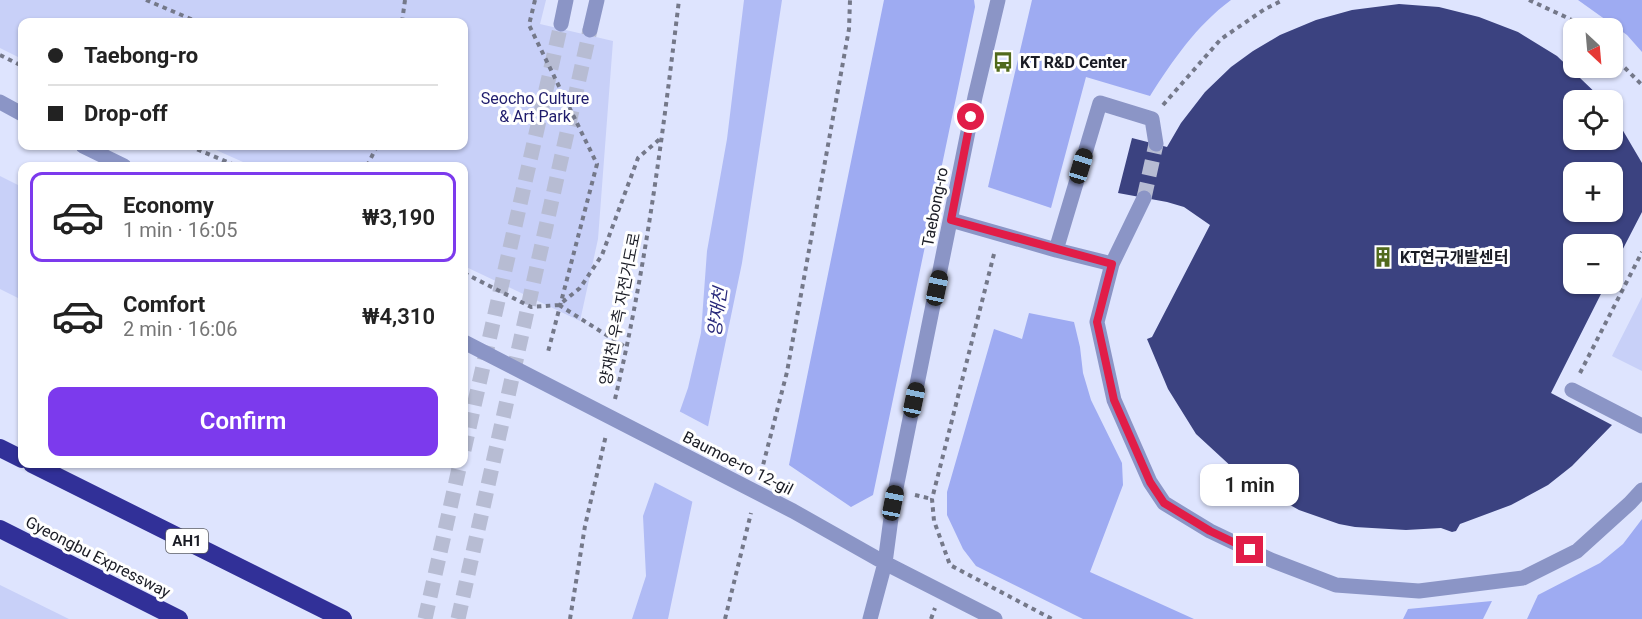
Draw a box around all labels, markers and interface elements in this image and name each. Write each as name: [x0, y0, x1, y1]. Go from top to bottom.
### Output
north arrow: [1563, 18, 1623, 78]
map controls: [1563, 18, 1623, 294]
text: Taebong-ro: [84, 43, 198, 68]
bus stop icon: KT R&D Center: [991, 50, 1015, 74]
place label: KT R&D Center: [1020, 53, 1127, 72]
park label: Seocho Culture & Art Park: [481, 89, 589, 126]
button: locate: [1563, 90, 1623, 150]
text: Drop-off: [84, 101, 168, 126]
route start: [957, 103, 984, 130]
car: [1067, 146, 1095, 186]
button: +: [1563, 162, 1623, 222]
street label: Taebong-ro: [918, 166, 952, 248]
icon: car: [51, 190, 105, 244]
text: Economy: [123, 193, 214, 218]
text: ₩3,190: [362, 205, 435, 230]
text: 1 min · 16:05: [123, 218, 238, 242]
street label: 양재천 우측 자전거도로: [596, 231, 644, 387]
button: −: [1563, 234, 1623, 294]
building icon: KT연구개발센터: [1371, 245, 1395, 269]
place label: KT연구개발센터: [1400, 248, 1508, 267]
car: [924, 269, 950, 307]
water label: 양재천: [703, 284, 731, 338]
icon: car: [51, 289, 105, 343]
text: Comfort: [123, 292, 205, 317]
text: ₩4,310: [362, 304, 435, 329]
text: 2 min · 16:06: [123, 317, 238, 341]
car: [901, 381, 927, 419]
button: Confirm: [48, 387, 438, 456]
street label: Baumoe-ro 12-gil: [680, 427, 796, 499]
callout: 1 min: [1200, 463, 1300, 505]
text: 1 min: [1224, 473, 1275, 497]
car: [881, 484, 905, 522]
street label: Gyeongbu Expressway: [22, 512, 174, 602]
road number: AH1: [166, 529, 208, 553]
route end: [1236, 536, 1263, 563]

